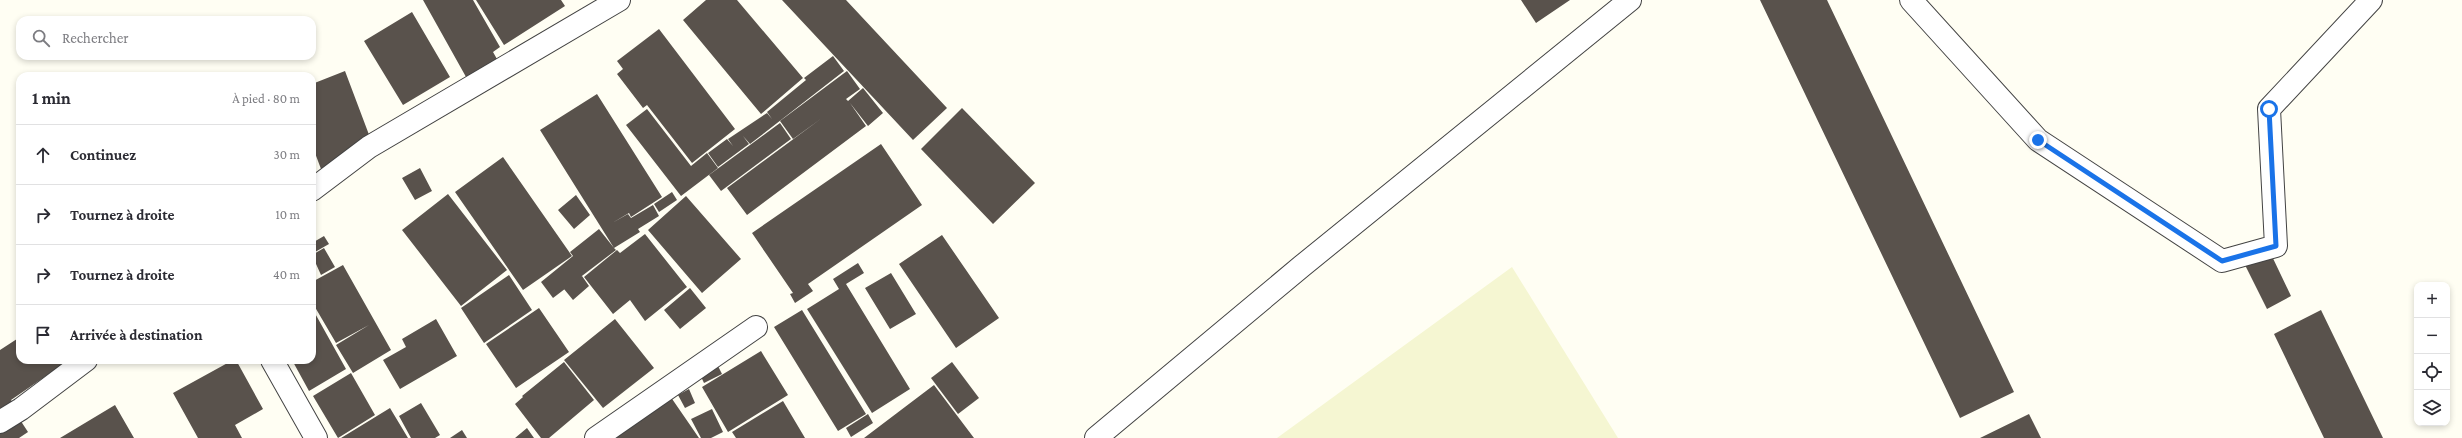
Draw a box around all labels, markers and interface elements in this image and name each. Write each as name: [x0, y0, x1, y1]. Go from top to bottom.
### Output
search box: [16, 16, 316, 60]
icon: search: [30, 27, 52, 49]
text: Rechercher: [62, 30, 129, 46]
text: 1 min: [32, 89, 71, 108]
text: À pied · 80 m: [232, 91, 300, 106]
route start: [2260, 100, 2278, 118]
route end: [2029, 131, 2047, 149]
icon: ahead: [32, 144, 54, 166]
text: Continuez: [70, 147, 136, 163]
text: 30 m: [274, 147, 300, 162]
icon: right: [32, 204, 54, 226]
text: Tournez à droite: [70, 207, 174, 223]
text: 10 m: [275, 207, 300, 222]
icon: right: [32, 264, 54, 286]
text: Tournez à droite: [70, 267, 174, 283]
text: 40 m: [273, 267, 300, 282]
map controls: [2414, 282, 2450, 426]
button: +: [2414, 282, 2450, 318]
button: −: [2414, 318, 2450, 354]
icon: arrive: [32, 324, 54, 346]
text: Arrivée à destination: [70, 327, 203, 343]
button: locate: [2414, 354, 2450, 390]
button: layers: [2414, 390, 2450, 426]

